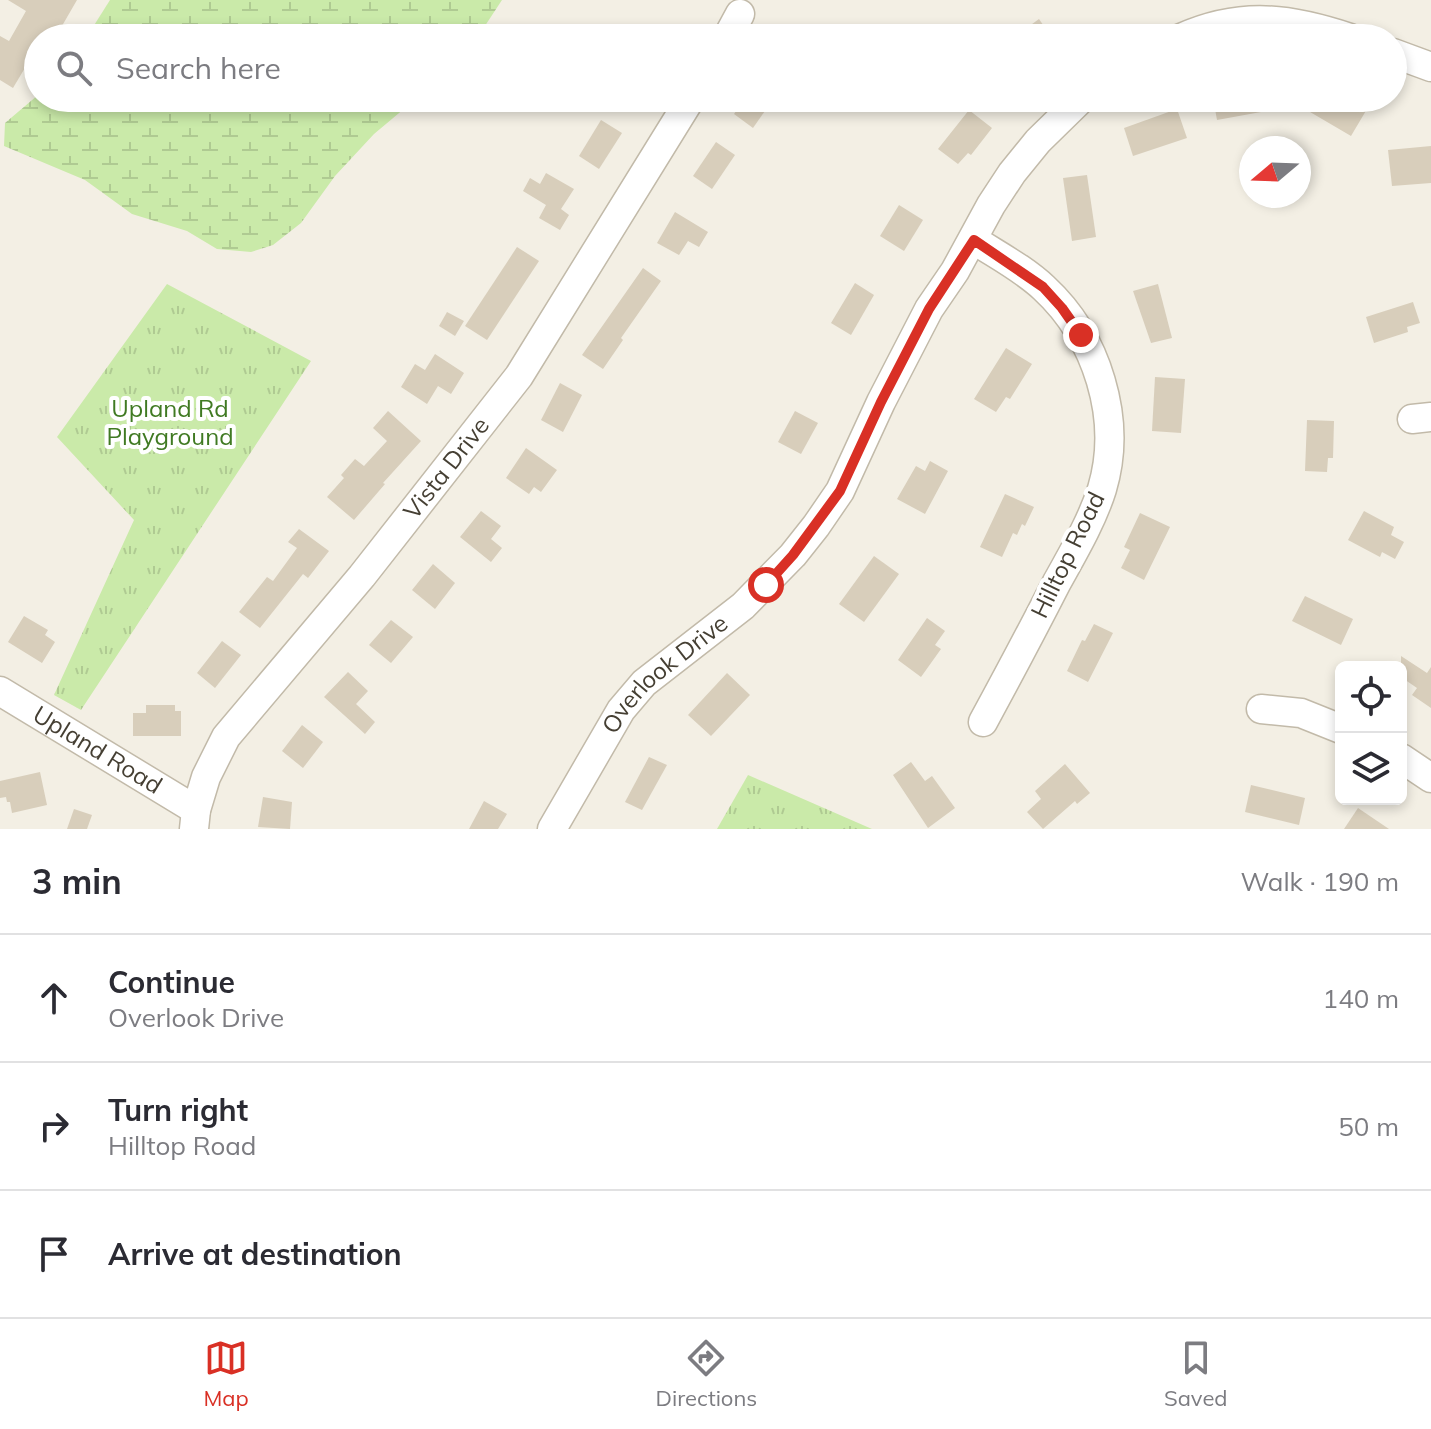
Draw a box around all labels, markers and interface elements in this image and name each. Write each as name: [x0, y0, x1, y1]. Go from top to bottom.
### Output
search box: [24, 24, 1407, 112]
icon: search: [52, 46, 96, 90]
text: Search here: [116, 49, 281, 87]
north arrow: [1239, 136, 1311, 208]
route end: [1063, 317, 1099, 353]
park label: Upland Rd Playground: [106, 393, 234, 451]
street label: Vista Drive: [396, 411, 495, 525]
street label: Hilltop Road: [1024, 486, 1111, 623]
route start: [748, 567, 784, 603]
street label: Overlook Drive: [595, 608, 733, 739]
map controls: [1335, 661, 1407, 805]
button: locate: [1335, 661, 1407, 733]
street label: Upland Road: [28, 699, 168, 800]
button: layers: [1335, 733, 1407, 805]
text: 3 min: [32, 860, 122, 903]
text: Walk · 190 m: [1240, 865, 1399, 898]
text: Continue: [108, 963, 235, 1001]
icon: ahead: [32, 976, 76, 1020]
text: 140 m: [1323, 982, 1399, 1015]
text: Overlook Drive: [108, 1001, 284, 1034]
text: Turn right: [108, 1091, 248, 1129]
icon: right: [32, 1104, 76, 1148]
text: 50 m: [1338, 1110, 1399, 1143]
text: Hilltop Road: [108, 1129, 256, 1162]
icon: arrive: [32, 1232, 76, 1276]
text: Arrive at destination: [108, 1235, 402, 1273]
tab: Map: [203, 1336, 249, 1412]
tab: Directions: [656, 1336, 757, 1412]
tab: Saved: [1164, 1336, 1228, 1412]

